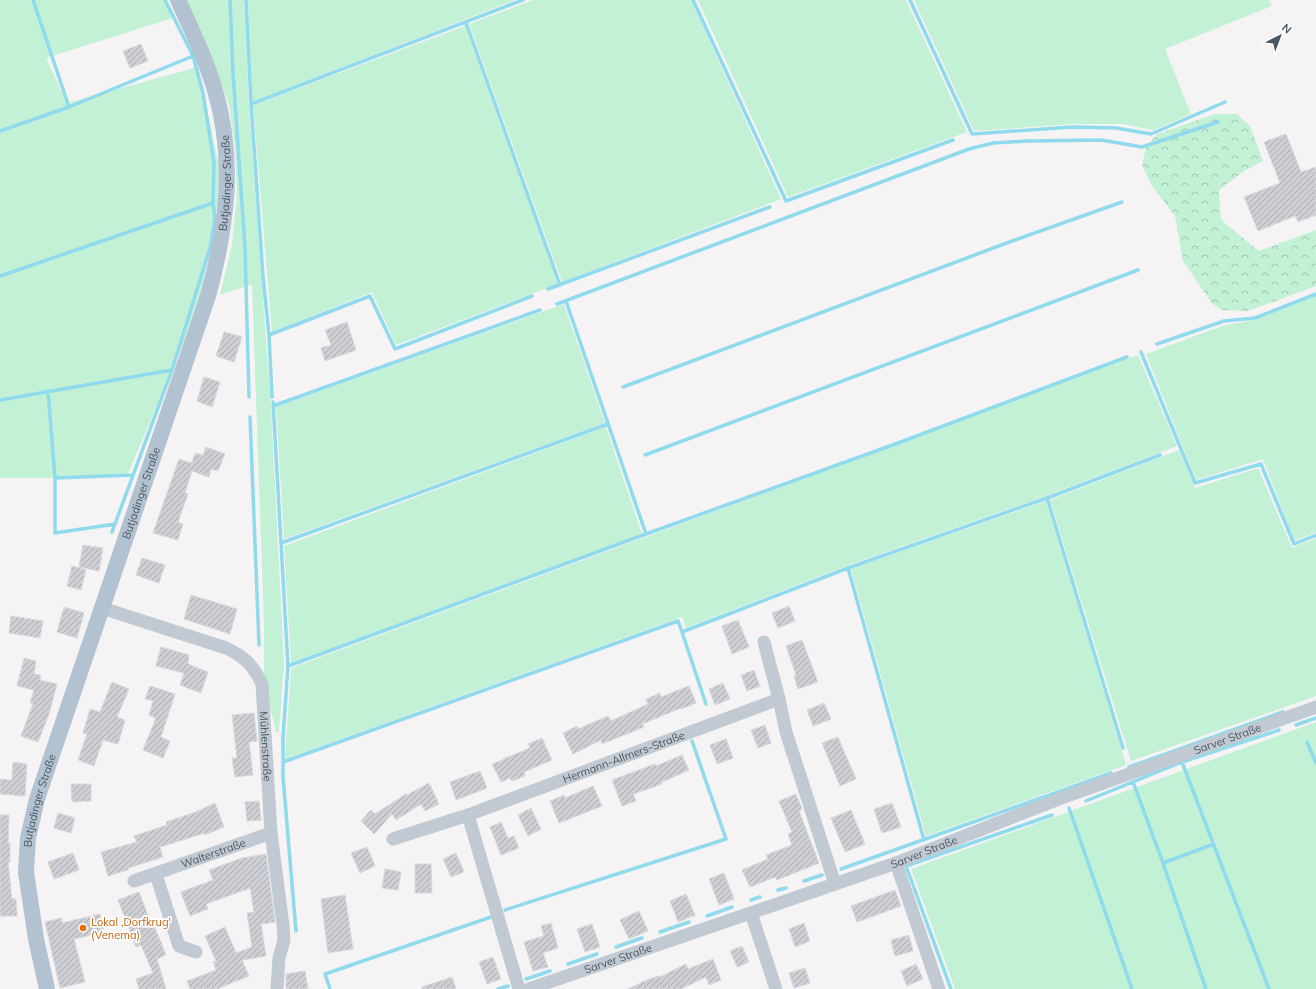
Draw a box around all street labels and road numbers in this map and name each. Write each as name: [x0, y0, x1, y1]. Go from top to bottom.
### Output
street label: Butjadinger Straße: [215, 134, 234, 232]
street label: Butjadinger Straße: [119, 445, 163, 541]
street label: Mühlenstraße: [257, 711, 275, 782]
street label: Sarver Straße: [1192, 720, 1263, 757]
street label: Hermann-Allmers-Straße: [561, 728, 687, 786]
street label: Butjadinger Straße: [20, 752, 59, 848]
street label: Sarver Straße: [889, 833, 959, 871]
street label: Walterstraße: [179, 835, 247, 871]
street label: Sarver Straße: [582, 940, 654, 977]

